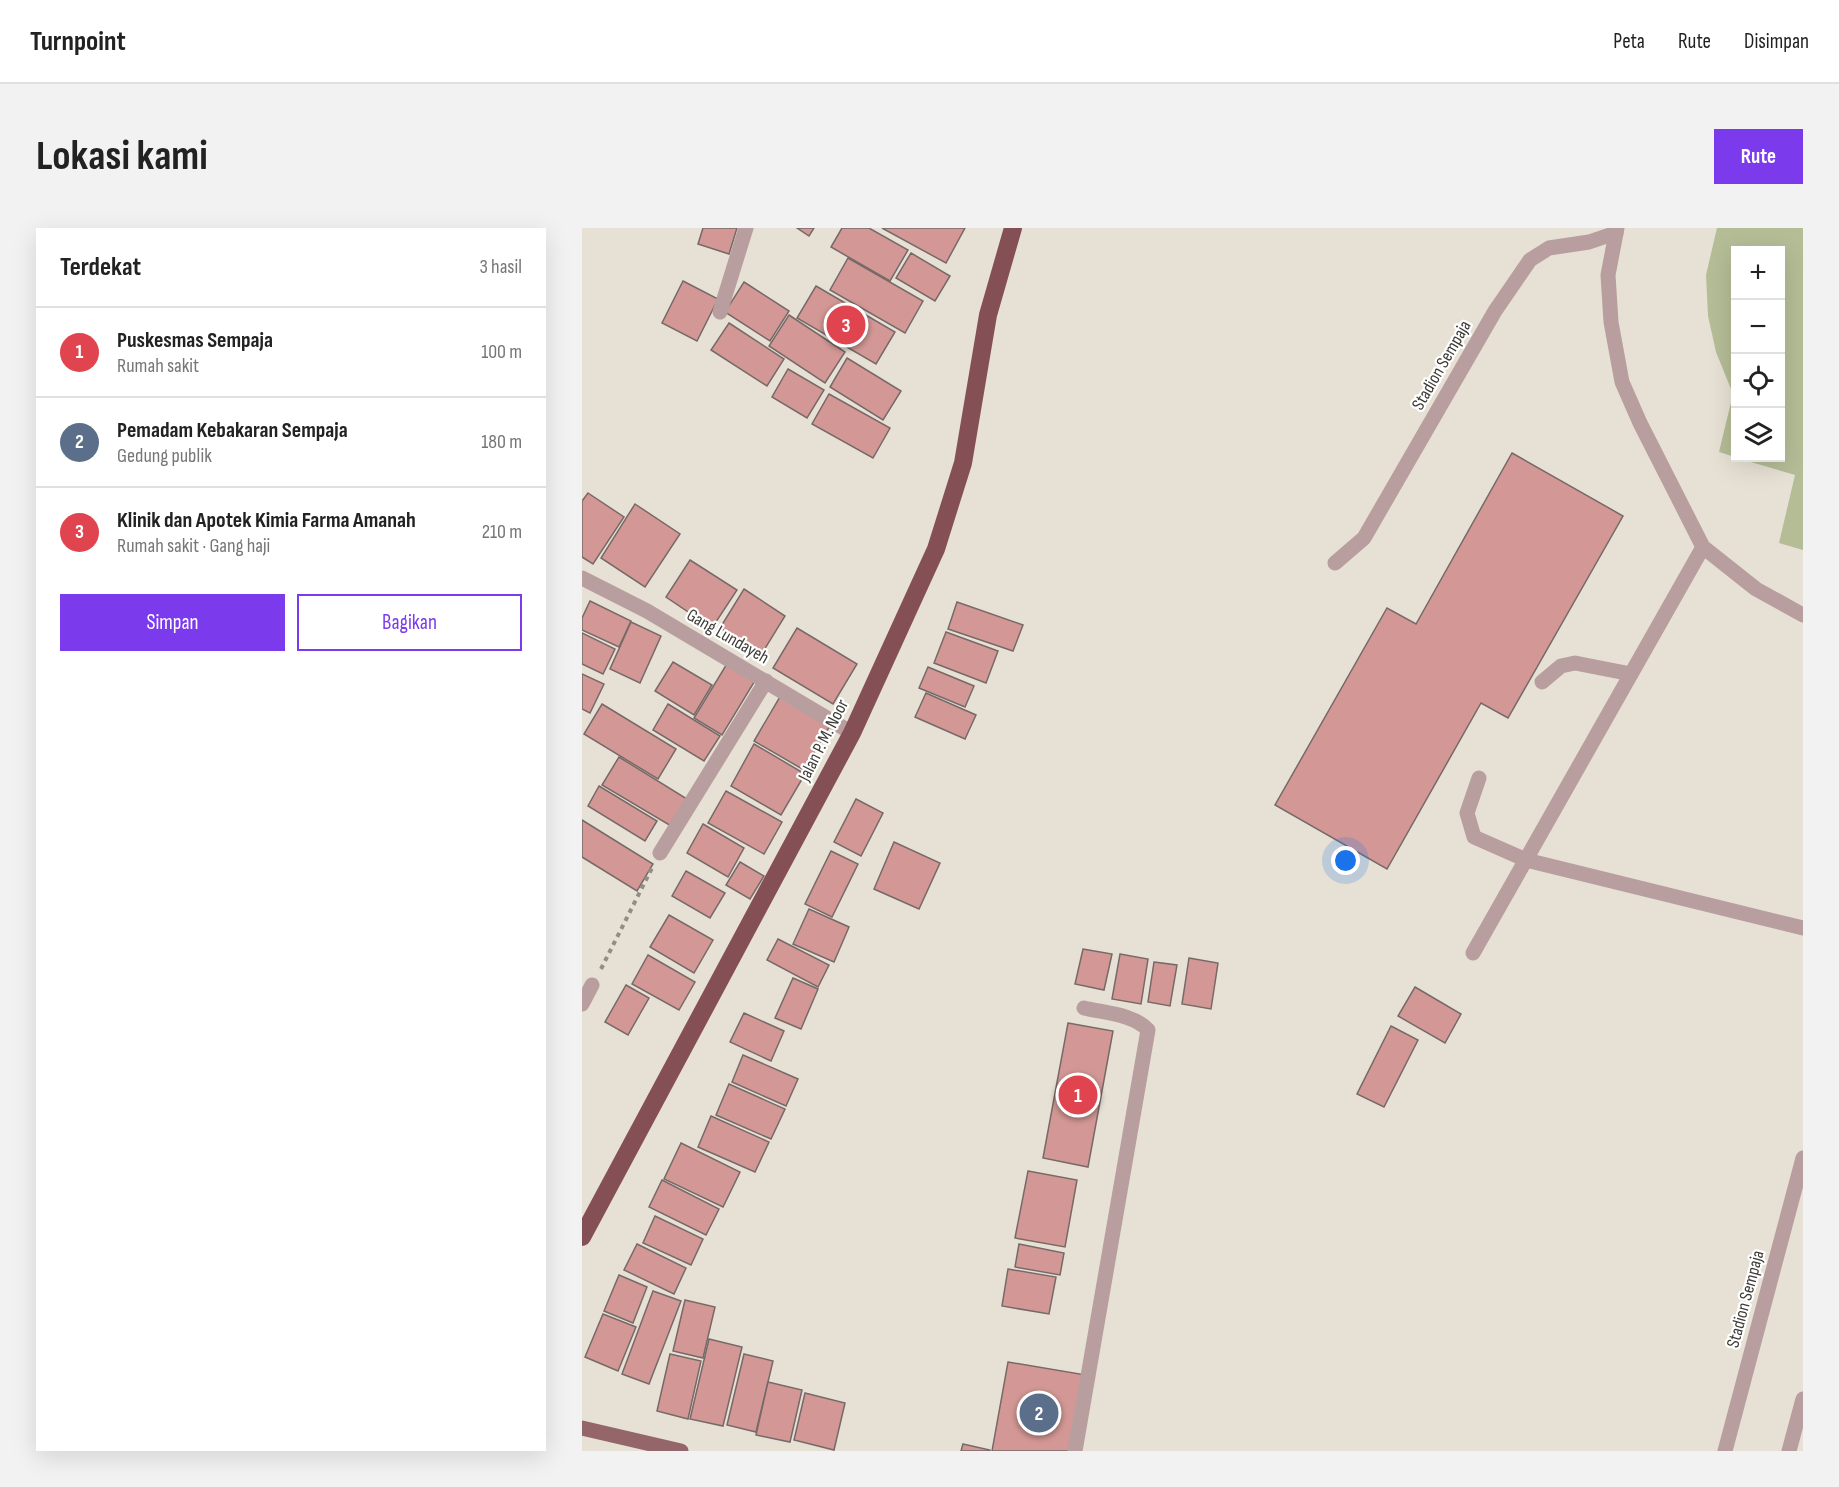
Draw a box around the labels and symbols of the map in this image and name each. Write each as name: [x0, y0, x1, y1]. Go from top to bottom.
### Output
pin: 3: [826, 302, 866, 348]
street label: Stadion Sempaja: [1407, 317, 1476, 414]
street label: Gang Lundayeh: [683, 604, 773, 668]
street label: Jalan P. M. Noor: [793, 696, 853, 786]
your location: [1331, 846, 1360, 875]
pin: 1: [1058, 1072, 1098, 1118]
street label: Stadion Sempaja: [1722, 1248, 1769, 1350]
pin: 2: [1020, 1390, 1058, 1436]

